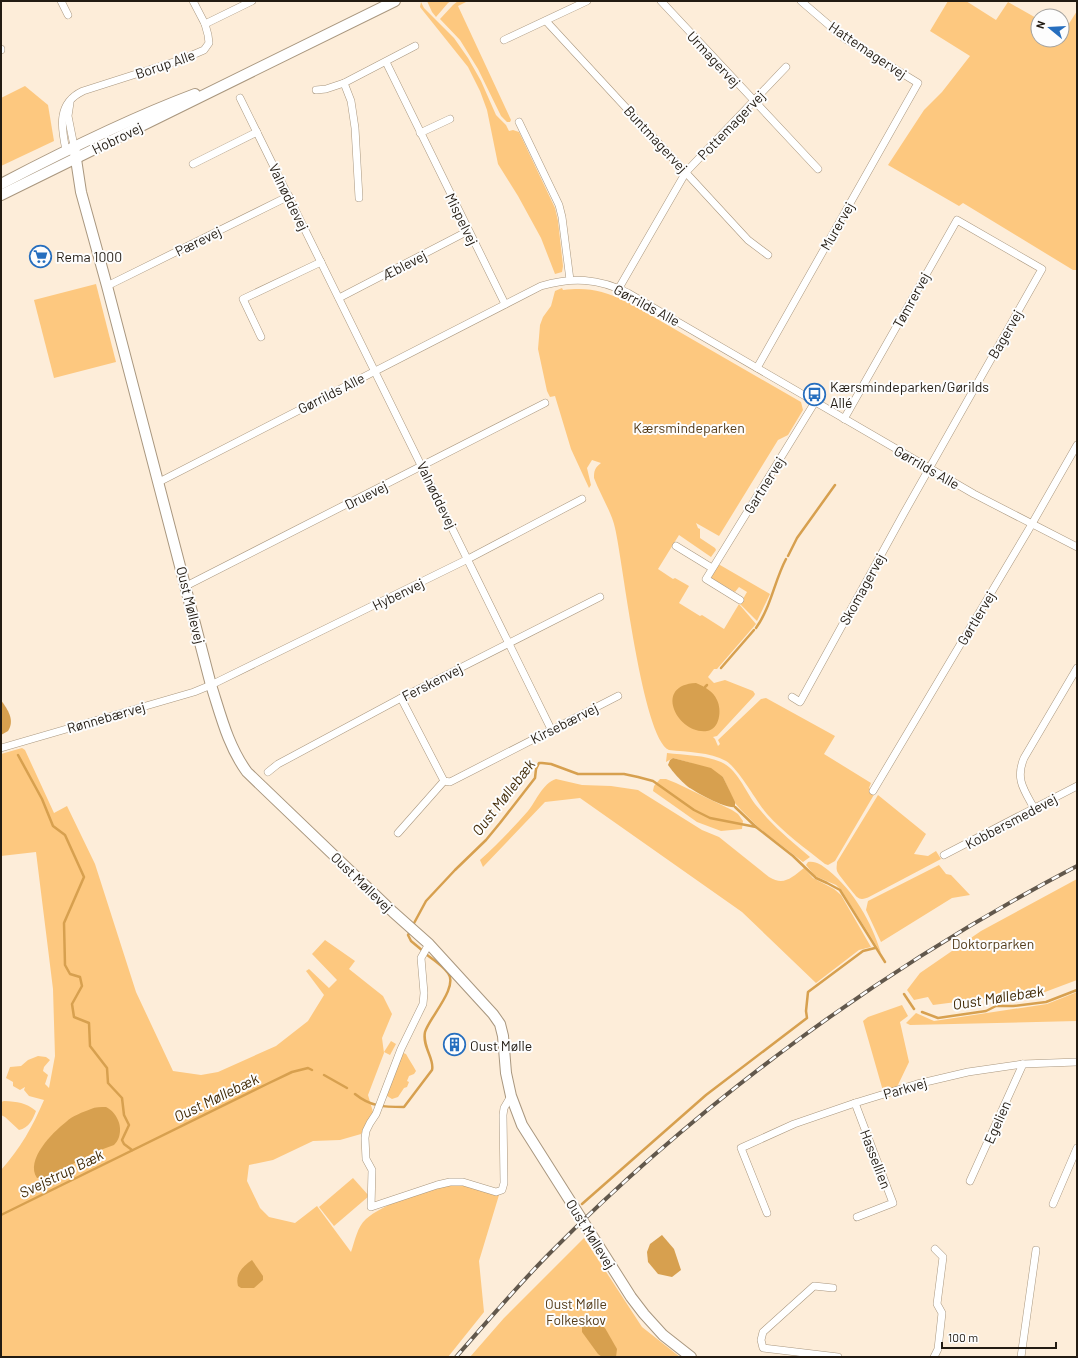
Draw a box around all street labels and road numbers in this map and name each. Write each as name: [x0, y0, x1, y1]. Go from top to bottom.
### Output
street label: Hattemagervej: [826, 18, 910, 82]
street label: Urmagervej: [684, 27, 744, 91]
street label: Borup Alle: [133, 46, 197, 82]
street label: Pottemagervej: [694, 87, 768, 163]
street label: Buntmagervej: [621, 102, 691, 176]
street label: Hobrovej: [89, 118, 145, 158]
street label: Valnøddevej: [265, 161, 313, 233]
street label: Mispelvej: [442, 190, 482, 248]
street label: Murervej: [816, 199, 858, 253]
street label: Pærevej: [172, 223, 224, 259]
street label: Æblevej: [379, 246, 429, 284]
street label: Tømrervej: [889, 269, 933, 331]
street label: Gørrilds Alle: [611, 280, 683, 330]
street label: Bagervej: [984, 307, 1026, 361]
street label: Gørrilds Alle: [295, 369, 367, 417]
street label: Gørrilds Alle: [891, 442, 963, 492]
street label: Gartnervej: [740, 453, 788, 517]
street label: Valnøddevej: [413, 459, 461, 531]
street label: Druevej: [342, 477, 390, 513]
street label: Skomagervej: [835, 550, 889, 628]
street label: Oust Møllevej: [173, 564, 209, 646]
street label: Hybenvej: [369, 574, 427, 614]
street label: Gørtlervej: [953, 588, 999, 648]
street label: Ferskenvej: [399, 660, 465, 704]
street label: Rønnebærvej: [65, 698, 147, 736]
street label: Kirsebærvej: [527, 699, 601, 747]
street label: Kobbersmedevej: [962, 790, 1060, 852]
street label: Oust Møllevej: [328, 848, 396, 916]
street label: Parkvej: [881, 1074, 929, 1102]
street label: Egelien: [980, 1098, 1014, 1146]
street label: Hassellien: [857, 1127, 895, 1191]
street label: Oust Møllevej: [563, 1196, 619, 1272]

